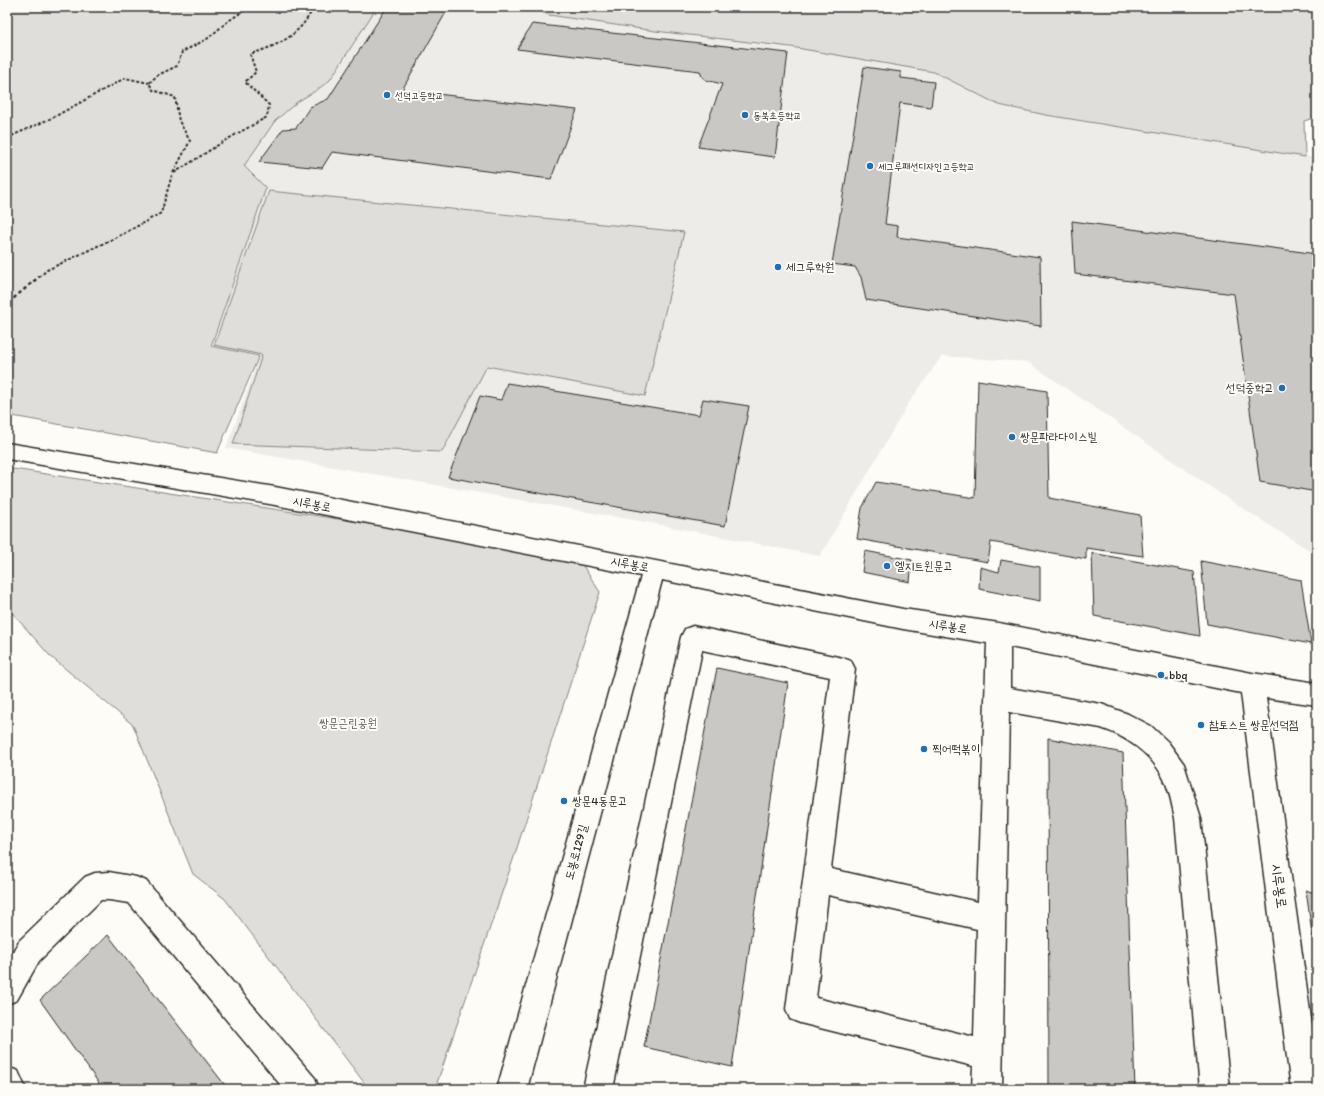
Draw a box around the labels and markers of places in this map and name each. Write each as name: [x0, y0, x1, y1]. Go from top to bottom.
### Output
place label: 선덕고등학교: [395, 89, 443, 102]
marker: 선덕고등학교: [382, 90, 392, 100]
place label: 동북초등학교: [753, 109, 801, 122]
marker: 동북초등학교: [740, 110, 750, 120]
place label: 세그루패션디자인고등학교: [878, 160, 975, 173]
marker: 세그루패션디자인고등학교: [865, 161, 875, 171]
place label: 세그루학원: [786, 260, 834, 274]
marker: 세그루학원: [773, 262, 783, 272]
place label: 선덕중학교: [1226, 381, 1274, 395]
marker: 선덕중학교: [1277, 383, 1287, 393]
place label: 쌍문파라다이스빌: [1020, 430, 1098, 444]
marker: 쌍문파라다이스빌: [1007, 432, 1017, 442]
place label: 엘지트윈문고: [895, 559, 953, 573]
marker: 엘지트윈문고: [882, 561, 892, 571]
place label: bbq: [1169, 668, 1188, 682]
marker: bbq: [1156, 670, 1166, 680]
place label: 참토스트 쌍문선덕점: [1209, 718, 1299, 732]
marker: 참토스트 쌍문선덕점: [1196, 720, 1206, 730]
place label: 찍어떡볶이: [932, 742, 980, 756]
marker: 찍어떡볶이: [919, 744, 929, 754]
place label: 쌍문4동문고: [572, 794, 628, 808]
marker: 쌍문4동문고: [559, 796, 569, 806]

